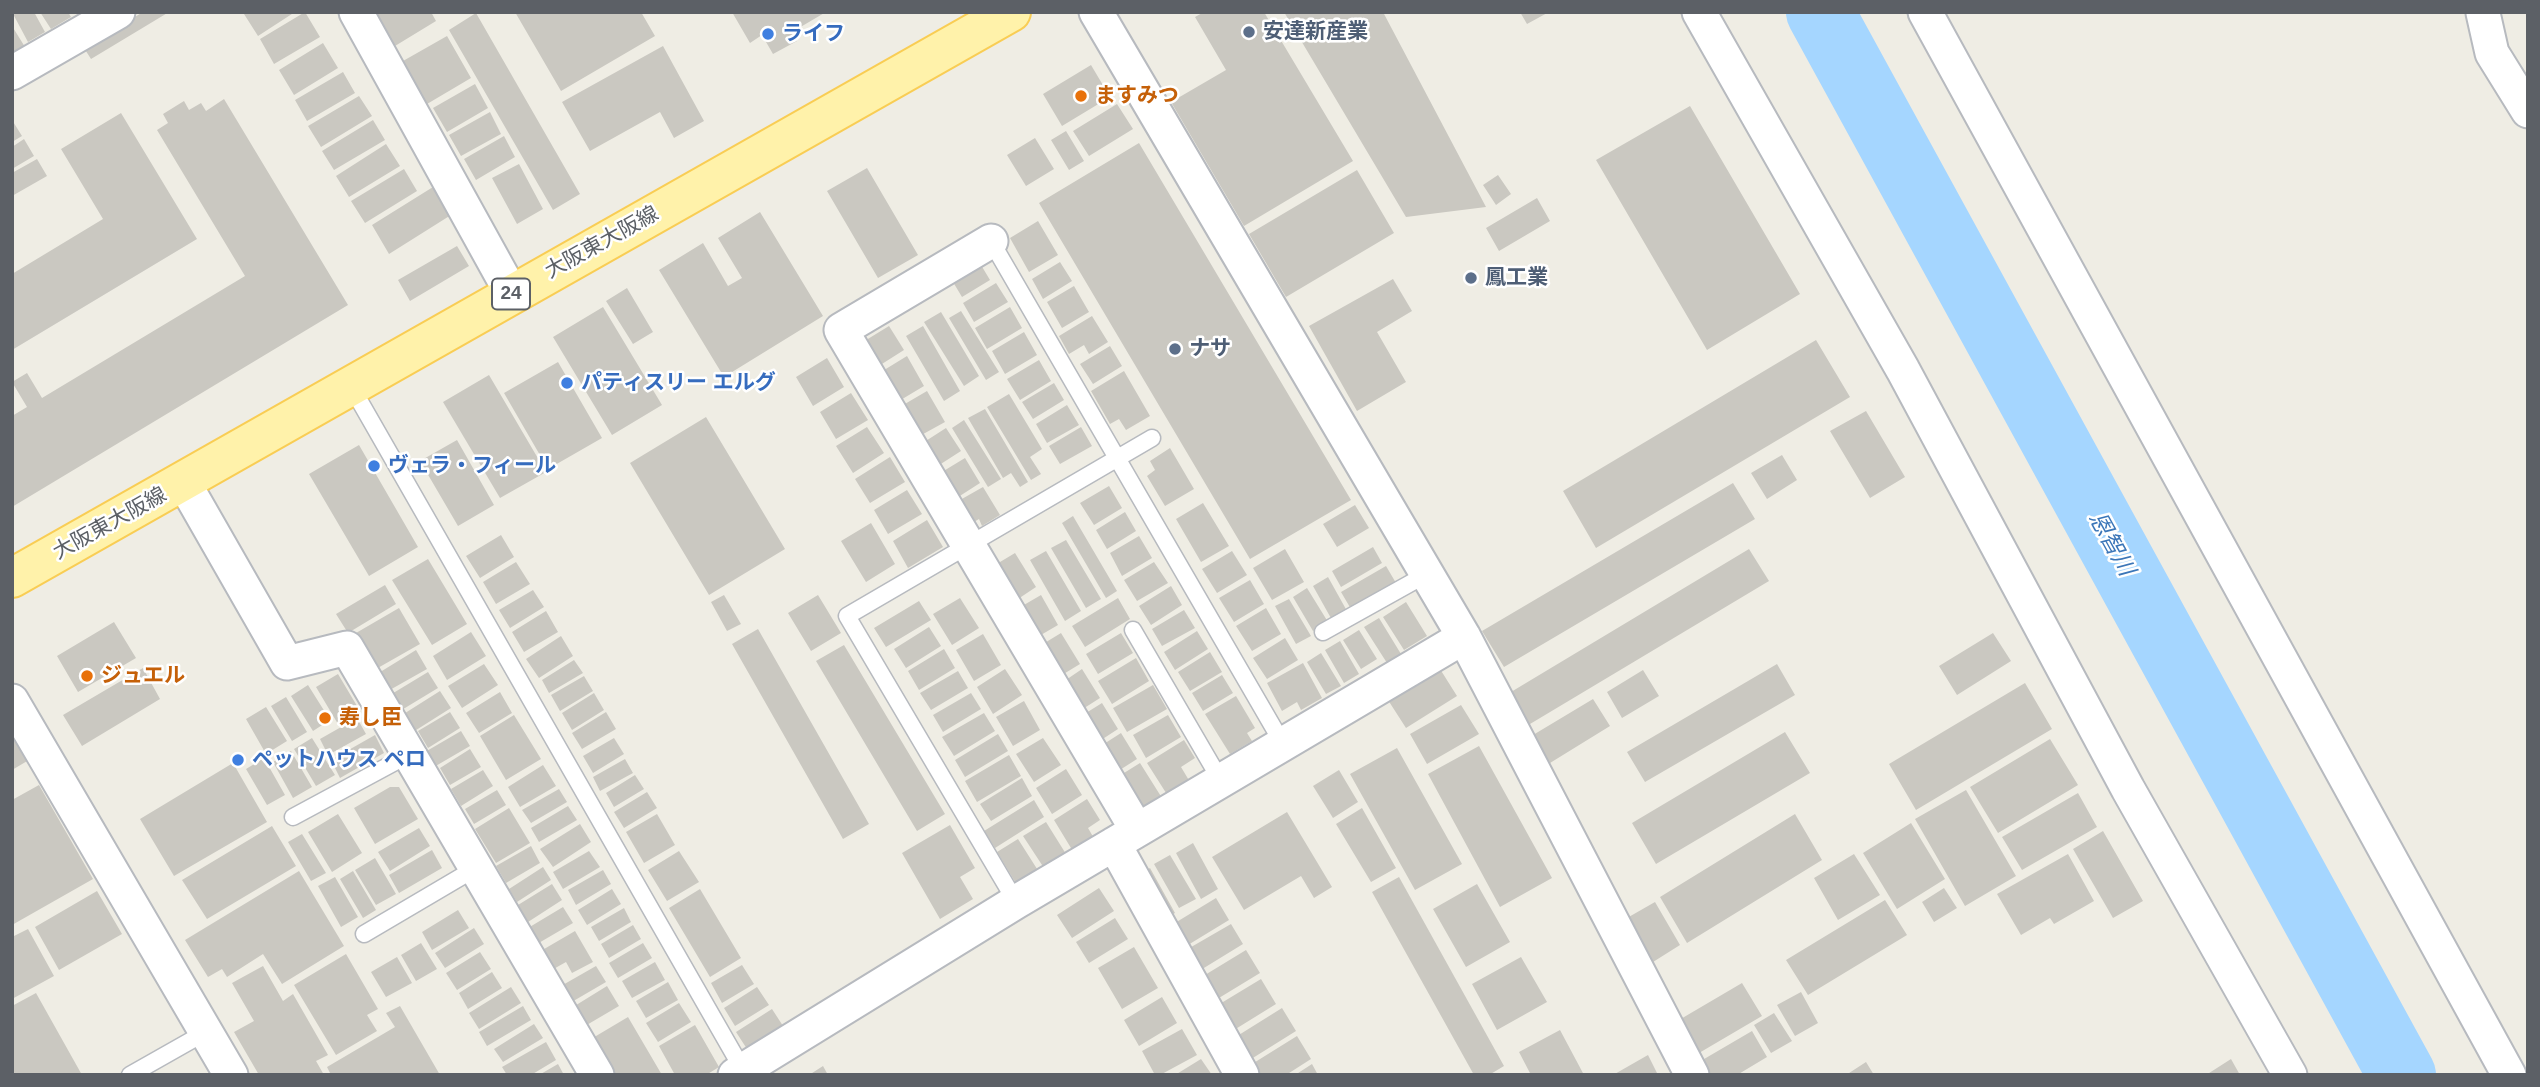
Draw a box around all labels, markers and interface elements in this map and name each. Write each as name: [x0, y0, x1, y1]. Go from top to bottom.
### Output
place label: 安達新産業: [1263, 19, 1368, 45]
place label: ライフ: [782, 21, 845, 47]
marker: 安達新産業: [1241, 24, 1257, 40]
marker: ライフ: [760, 26, 776, 42]
place label: ますみつ: [1095, 83, 1179, 109]
marker: ますみつ: [1073, 88, 1089, 104]
street label: 大阪東大阪線: [541, 201, 663, 285]
place label: 鳳工業: [1485, 265, 1548, 291]
marker: 鳳工業: [1463, 270, 1479, 286]
road number: 24: [492, 278, 530, 310]
place label: ナサ: [1189, 336, 1231, 362]
marker: ナサ: [1167, 341, 1183, 357]
place label: パティスリー エルグ: [581, 370, 776, 396]
marker: パティスリー エルグ: [559, 375, 575, 391]
place label: ヴェラ・フィール: [388, 453, 556, 479]
marker: ヴェラ・フィール: [366, 458, 382, 474]
street label: 大阪東大阪線: [49, 482, 171, 566]
water label: 恩智川: [2082, 507, 2140, 581]
place label: ジュエル: [101, 663, 185, 689]
marker: ジュエル: [79, 668, 95, 684]
place label: 寿し臣: [339, 705, 402, 731]
marker: 寿し臣: [317, 710, 333, 726]
place label: ペットハウス ペロ: [252, 747, 426, 773]
marker: ペットハウス ペロ: [230, 752, 246, 768]

